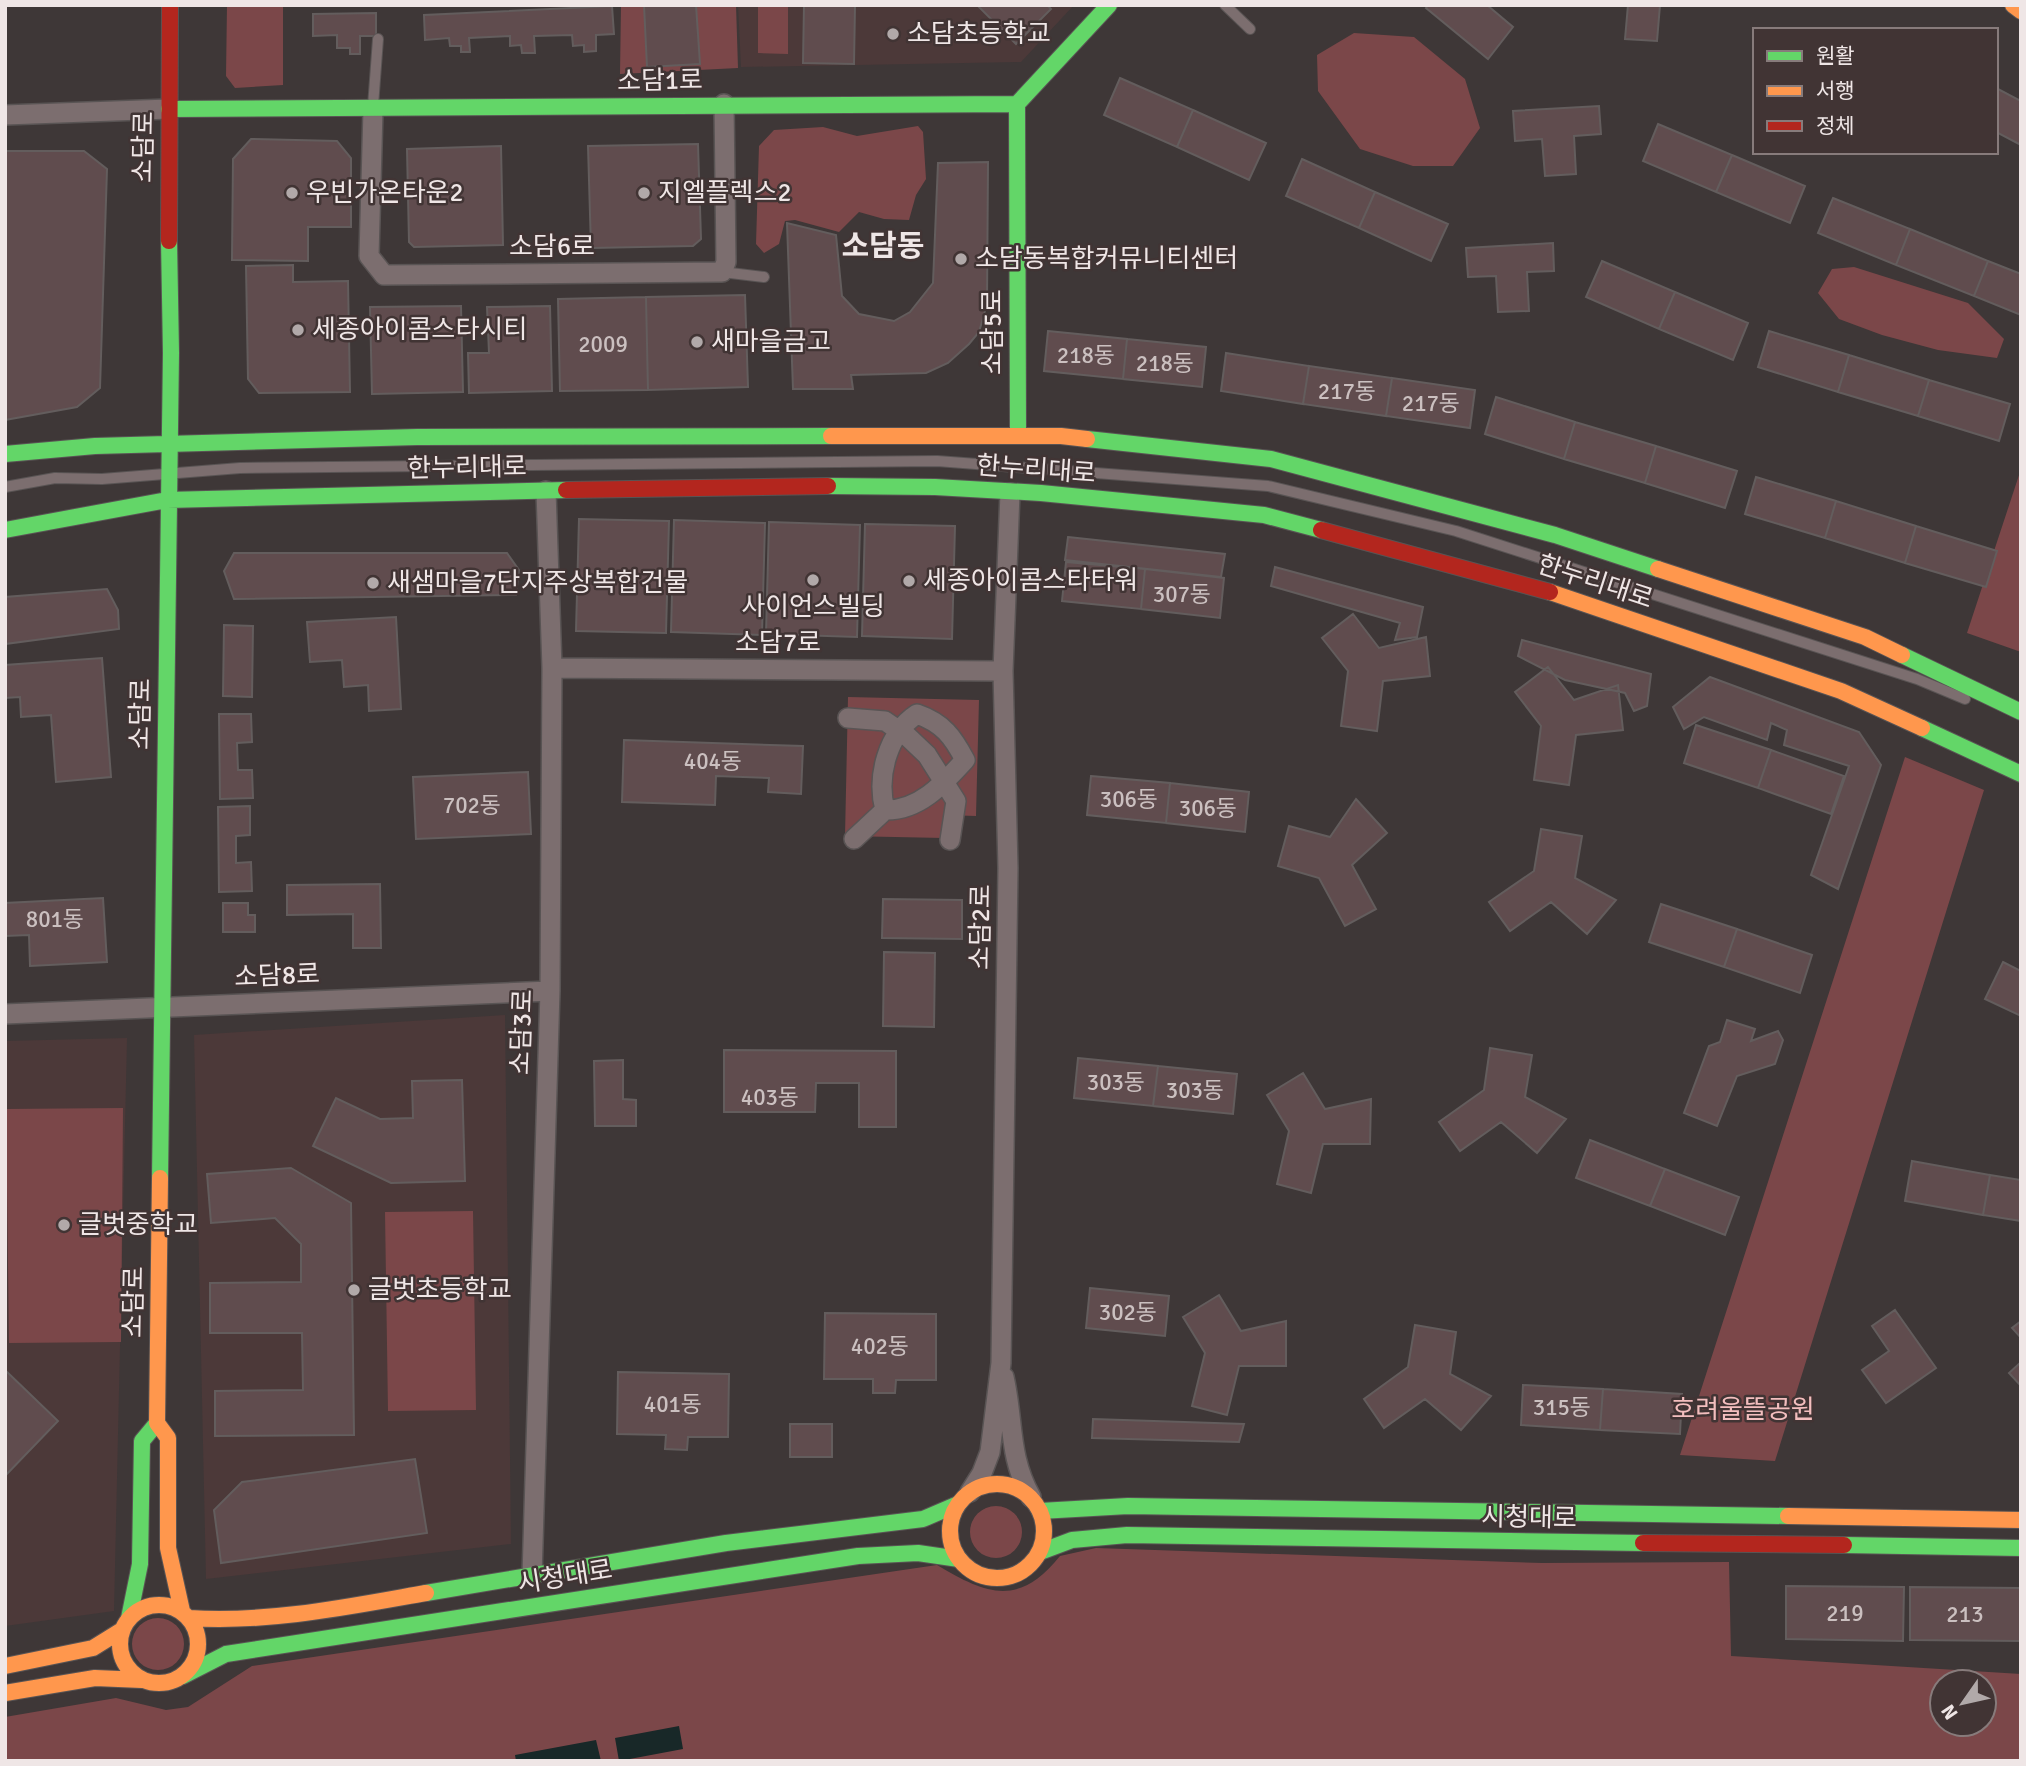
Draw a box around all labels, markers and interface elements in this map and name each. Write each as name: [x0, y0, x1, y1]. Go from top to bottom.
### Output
place label: 소담초등학교: [907, 18, 1051, 50]
marker: 소담초등학교: [885, 26, 901, 42]
legend: [1753, 28, 1998, 154]
text: 원활: [1816, 43, 1855, 69]
street label: 소담1로: [617, 64, 703, 98]
text: 서행: [1816, 78, 1855, 104]
street label: 소담로: [127, 111, 161, 183]
text: 정체: [1816, 113, 1855, 139]
place label: 우빈가온타운2: [306, 177, 464, 209]
place label: 지엘플렉스2: [658, 177, 792, 209]
marker: 우빈가온타운2: [284, 185, 300, 201]
marker: 지엘플렉스2: [636, 185, 652, 201]
district label: 소담동: [842, 228, 924, 265]
street label: 소담6로: [509, 231, 595, 263]
place label: 소담동복합커뮤니티센터: [975, 243, 1238, 275]
marker: 소담동복합커뮤니티센터: [953, 251, 969, 267]
street label: 소담5로: [977, 289, 1009, 375]
place label: 세종아이콤스타시티: [312, 314, 527, 346]
marker: 세종아이콤스타시티: [290, 322, 306, 338]
place label: 새마을금고: [711, 326, 831, 358]
house number: 2009: [578, 330, 628, 359]
marker: 새마을금고: [689, 334, 705, 350]
house number: 218동: [1057, 341, 1115, 370]
house number: 218동: [1136, 349, 1194, 378]
house number: 217동: [1318, 377, 1376, 406]
house number: 217동: [1402, 389, 1460, 418]
street label: 한누리대로: [975, 450, 1097, 490]
street label: 한누리대로: [407, 451, 527, 485]
street label: 한누리대로: [1533, 548, 1657, 616]
place label: 세종아이콤스타타워: [923, 565, 1138, 597]
place label: 새샘마을7단지주상복합건물: [387, 567, 688, 599]
marker: 사이언스빌딩: [805, 572, 821, 588]
marker: 세종아이콤스타타워: [901, 573, 917, 589]
marker: 새샘마을7단지주상복합건물: [365, 575, 381, 591]
house number: 307동: [1153, 580, 1211, 609]
place label: 사이언스빌딩: [741, 591, 885, 623]
street label: 소담7로: [735, 627, 821, 659]
street label: 소담로: [124, 678, 158, 750]
house number: 404동: [684, 747, 742, 776]
house number: 306동: [1100, 785, 1158, 814]
house number: 702동: [443, 791, 501, 820]
house number: 306동: [1179, 794, 1237, 823]
street label: 소담2로: [964, 884, 998, 970]
house number: 801동: [26, 905, 84, 934]
street label: 소담8로: [234, 959, 320, 993]
street label: 소담3로: [505, 989, 539, 1075]
house number: 303동: [1087, 1068, 1145, 1097]
house number: 303동: [1166, 1076, 1224, 1105]
house number: 403동: [741, 1083, 799, 1112]
place label: 글벗중학교: [78, 1209, 198, 1241]
marker: 글벗중학교: [56, 1217, 72, 1233]
street label: 소담로: [117, 1266, 151, 1338]
place label: 글벗초등학교: [368, 1274, 512, 1306]
marker: 글벗초등학교: [346, 1282, 362, 1298]
house number: 302동: [1099, 1298, 1157, 1327]
house number: 402동: [851, 1332, 909, 1361]
house number: 401동: [644, 1390, 702, 1419]
house number: 315동: [1533, 1393, 1591, 1422]
park label: 호려울뜰공원: [1671, 1394, 1815, 1426]
street label: 시청대로: [1481, 1501, 1577, 1535]
street label: 시청대로: [515, 1554, 615, 1600]
house number: 219: [1826, 1599, 1864, 1628]
house number: 213: [1946, 1600, 1984, 1629]
north arrow: [1928, 1668, 1998, 1738]
text: N: [1936, 1700, 1963, 1724]

